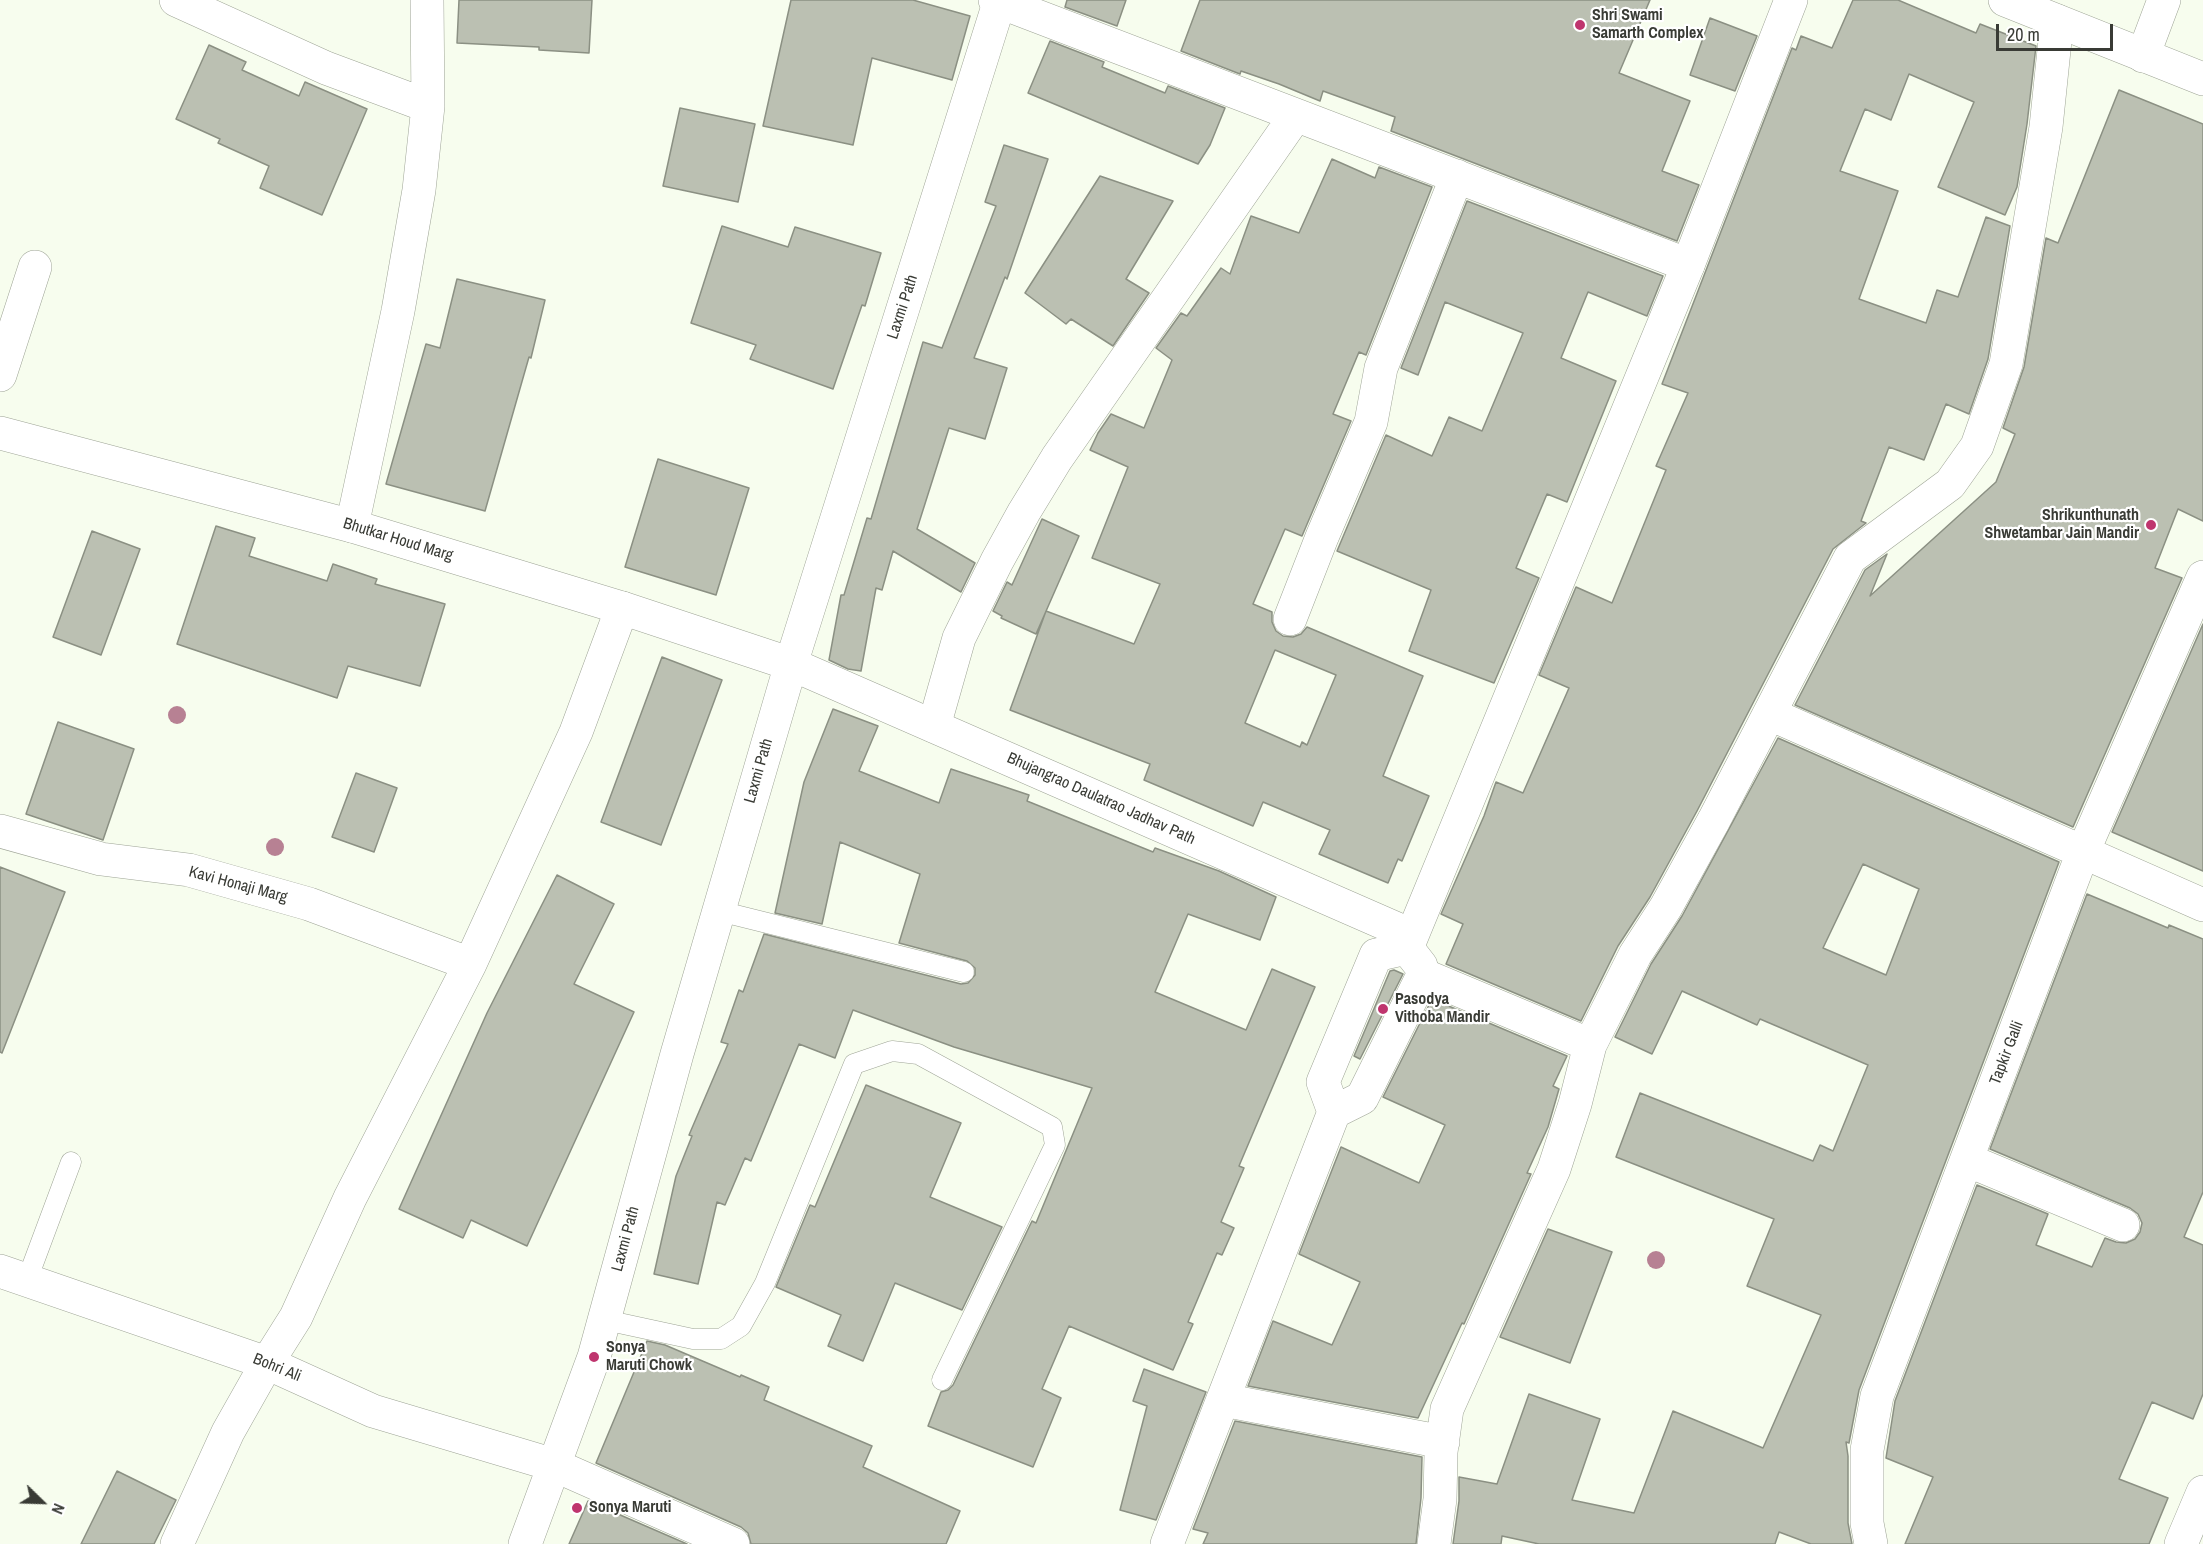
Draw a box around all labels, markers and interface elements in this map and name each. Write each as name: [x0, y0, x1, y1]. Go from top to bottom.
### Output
place label: Shri Swami Samarth Complex: [1592, 6, 1704, 44]
scale bar: [1999, 12, 2116, 50]
marker: Shri Swami Samarth Complex: [1573, 18, 1587, 32]
text: 20 m: [2007, 22, 2040, 47]
street label: Laxmi Path: [884, 272, 922, 342]
place label: Shrikunthunath Shwetambar Jain Mandir: [1984, 506, 2139, 544]
street label: Bhutkar Houd Marg: [341, 514, 455, 566]
marker: Shrikunthunath Shwetambar Jain Mandir: [2144, 518, 2158, 532]
street label: Laxmi Path: [741, 736, 777, 806]
street label: Bhujangrao Daulatrao Jadhav Path: [1004, 749, 1198, 849]
street label: Kavi Honaji Marg: [187, 863, 289, 907]
place label: Pasodya Vithoba Mandir: [1395, 990, 1490, 1028]
marker: Pasodya Vithoba Mandir: [1376, 1002, 1390, 1016]
street label: Tapkir Galli: [1986, 1018, 2028, 1088]
street label: Laxmi Path: [608, 1204, 644, 1274]
place label: Sonya Maruti Chowk: [606, 1338, 692, 1376]
street label: Bohri Ali: [250, 1350, 304, 1386]
marker: Sonya Maruti Chowk: [587, 1350, 601, 1364]
north arrow: [12, 1472, 72, 1532]
place label: Sonya Maruti: [589, 1498, 671, 1518]
text: N: [47, 1500, 71, 1518]
marker: Sonya Maruti: [570, 1501, 584, 1515]

